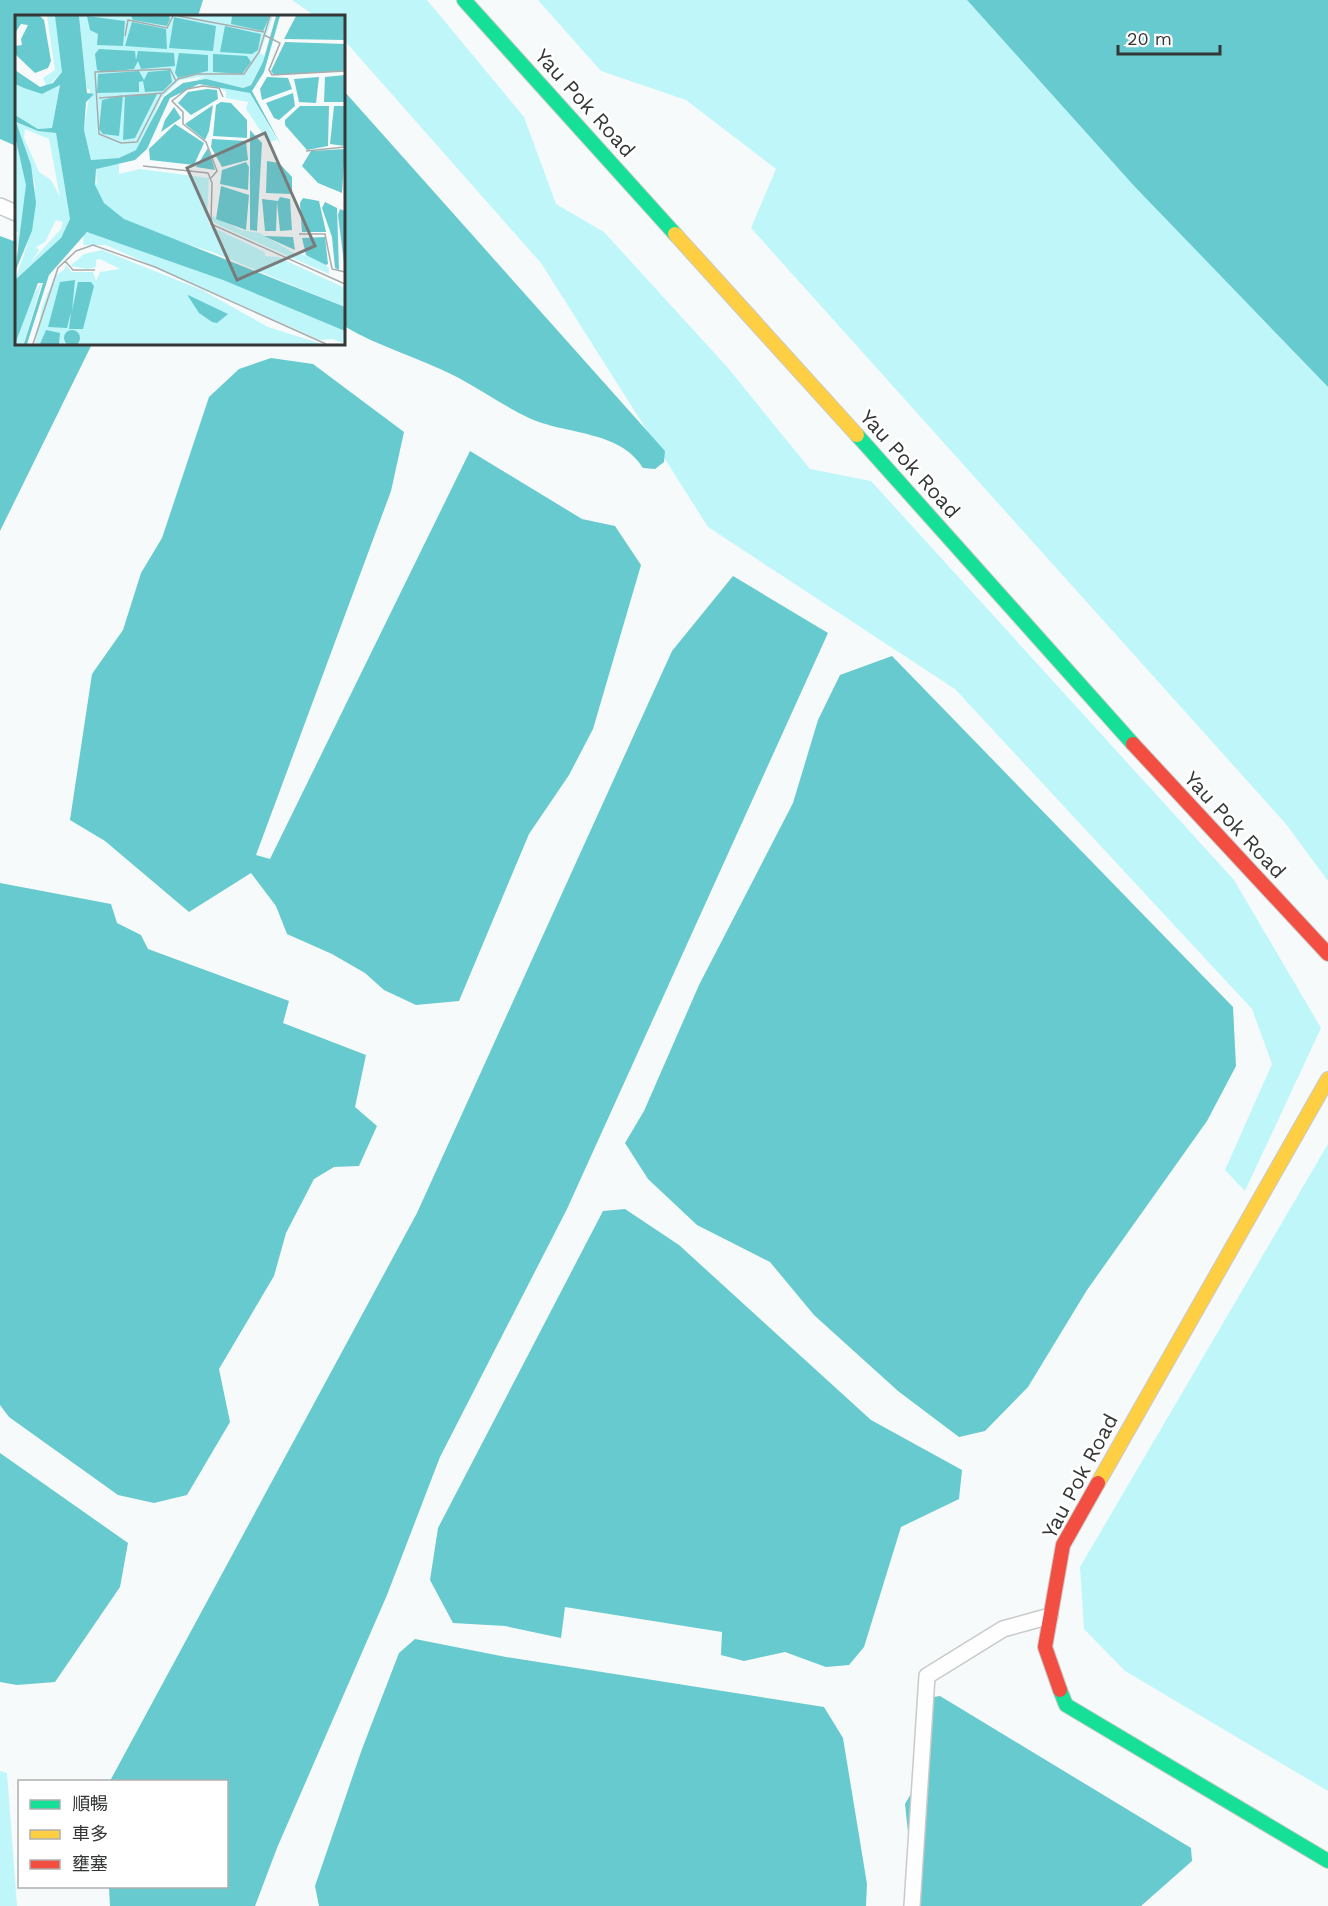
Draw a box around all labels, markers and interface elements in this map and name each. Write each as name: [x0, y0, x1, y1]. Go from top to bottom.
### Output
inset map: [15, 15, 345, 345]
scale bar: [1118, 18, 1220, 56]
text: 20 m: [1127, 28, 1172, 49]
street label: Yau Pok Road: [530, 43, 641, 162]
street label: Yau Pok Road: [855, 404, 966, 523]
street label: Yau Pok Road: [1179, 766, 1291, 883]
street label: Yau Pok Road: [1036, 1409, 1123, 1542]
legend: [18, 1780, 228, 1888]
text: 順暢: [72, 1793, 108, 1814]
text: 車多: [72, 1823, 108, 1844]
text: 壅塞: [72, 1853, 108, 1874]

